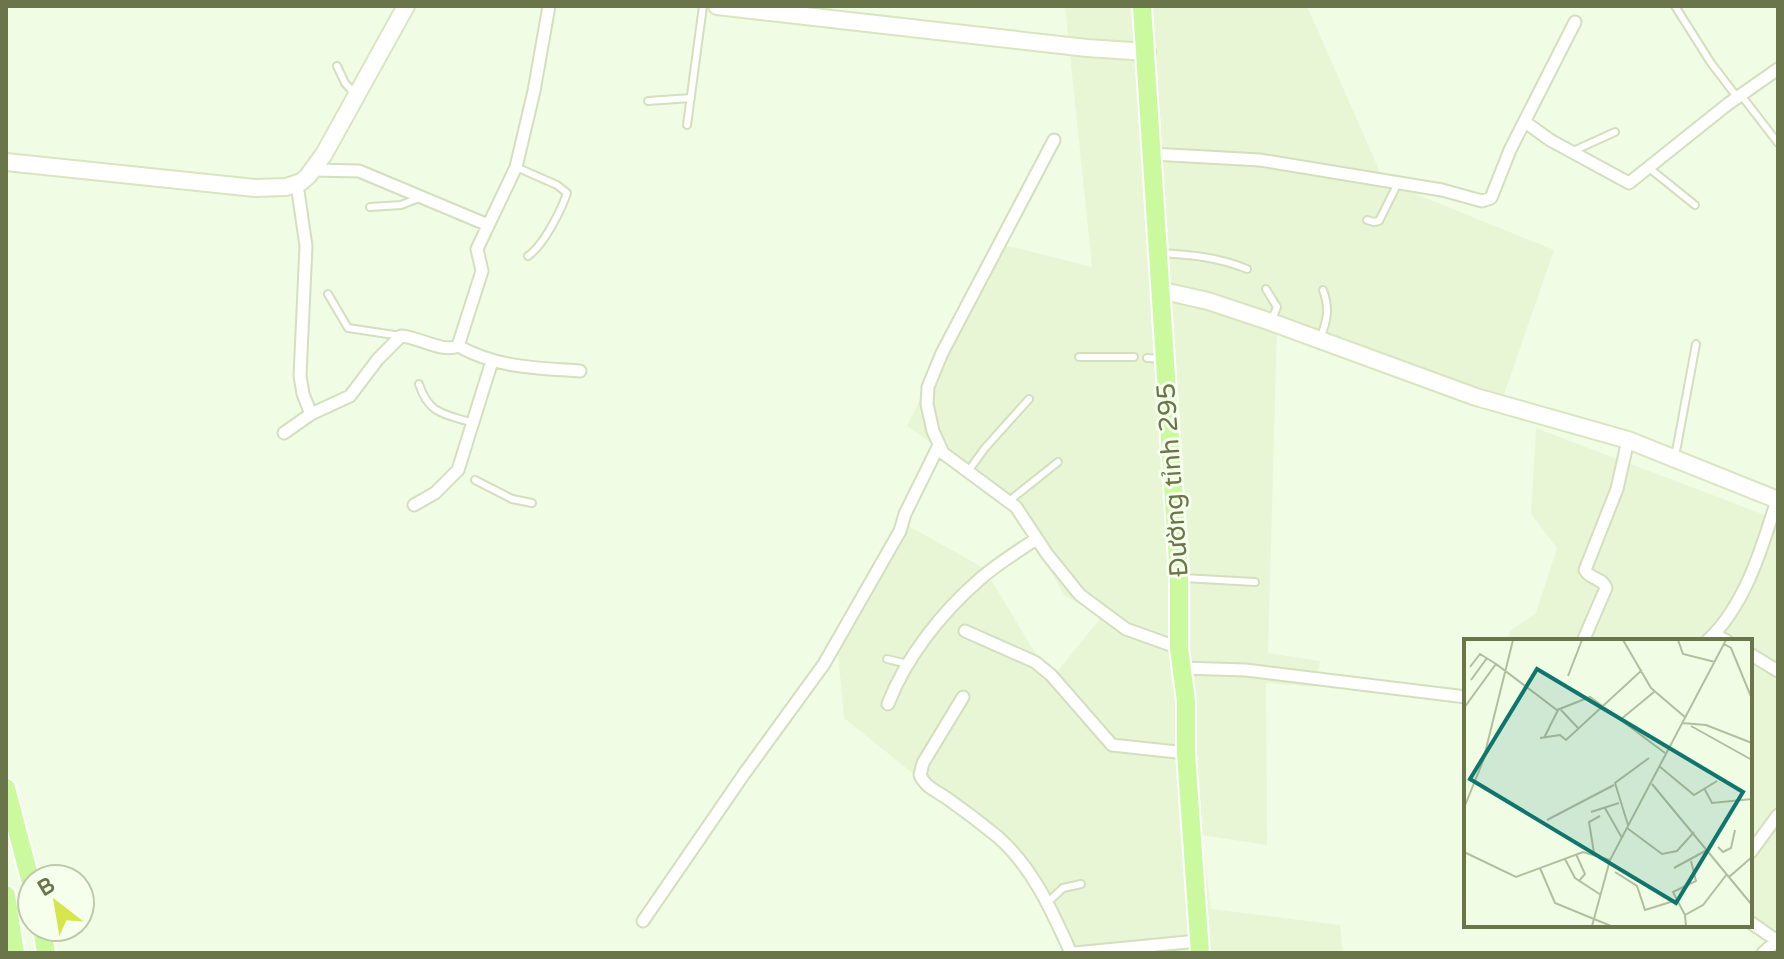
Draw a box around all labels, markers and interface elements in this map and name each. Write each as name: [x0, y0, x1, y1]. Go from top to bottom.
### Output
street label: Đường tỉnh 295: [1150, 382, 1195, 578]
inset map: [1464, 639, 1752, 927]
north arrow: [16, 863, 96, 943]
text: B: [33, 872, 59, 902]

